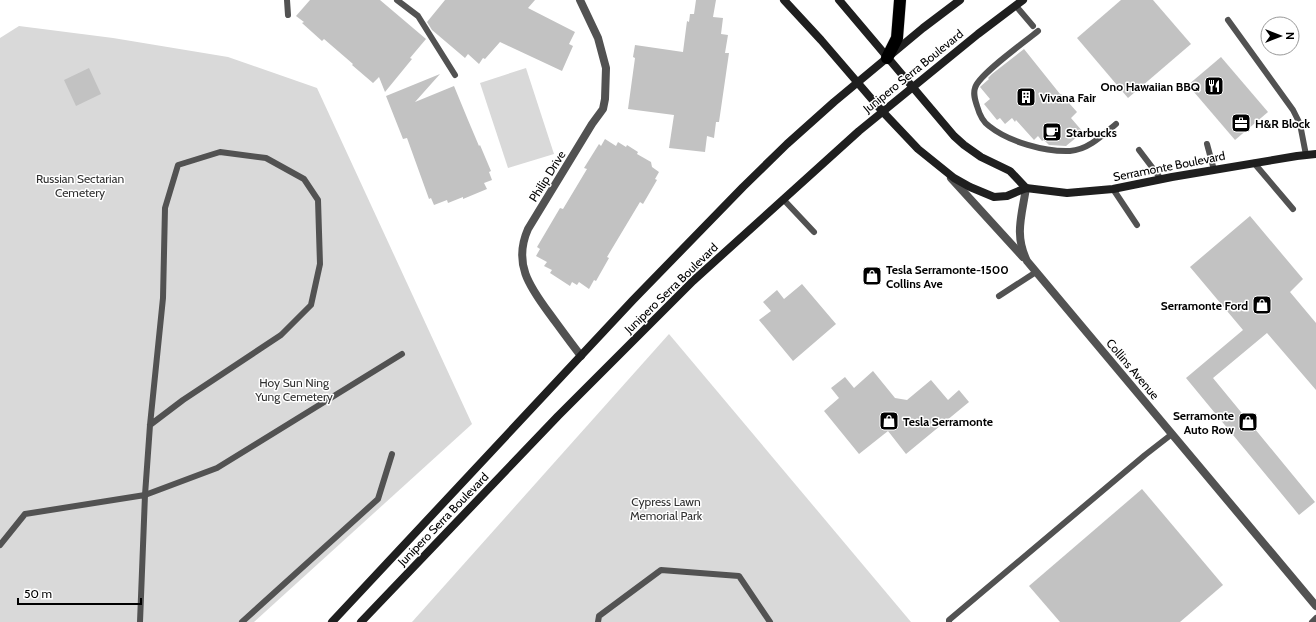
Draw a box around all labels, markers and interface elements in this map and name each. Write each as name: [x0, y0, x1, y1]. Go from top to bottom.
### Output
north arrow: [1260, 16, 1300, 56]
street label: Junipero Serra Boulevard: [859, 26, 966, 117]
text: N: [1283, 32, 1297, 40]
restaurant icon: Ono Hawaiian BBQ: [1203, 75, 1225, 97]
place label: Ono Hawaiian BBQ: [1101, 79, 1200, 94]
building icon: Vivana Fair: [1015, 86, 1037, 108]
place label: Vivana Fair: [1040, 90, 1096, 105]
office icon: H&R Block: [1230, 112, 1252, 134]
place label: H&R Block: [1255, 116, 1310, 131]
cafe icon: Starbucks: [1041, 121, 1063, 143]
place label: Starbucks: [1066, 125, 1117, 140]
street label: Philip Drive: [525, 148, 569, 204]
street label: Serramonte Boulevard: [1112, 148, 1226, 184]
park label: Russian Sectarian Cemetery: [36, 171, 124, 200]
street label: Junipero Serra Boulevard: [620, 239, 721, 337]
place label: Tesla Serramonte-1500 Collins Ave: [886, 262, 1009, 291]
shop icon: Tesla Serramonte-1500 Collins Ave: [861, 265, 883, 287]
shop icon: Serramonte Ford: [1251, 294, 1273, 316]
place label: Serramonte Ford: [1161, 298, 1248, 313]
street label: Collins Avenue: [1103, 336, 1163, 402]
park label: Hoy Sun Ning Yung Cemetery: [254, 375, 333, 404]
place label: Serramonte Auto Row: [1173, 408, 1234, 437]
shop icon: Tesla Serramonte: [878, 410, 900, 432]
shop icon: Serramonte Auto Row: [1237, 411, 1259, 433]
place label: Tesla Serramonte: [903, 414, 993, 429]
street label: Junipero Serra Boulevard: [394, 469, 492, 570]
park label: Cypress Lawn Memorial Park: [630, 494, 703, 523]
scale bar: [18, 580, 141, 606]
text: 50 m: [24, 586, 52, 601]

